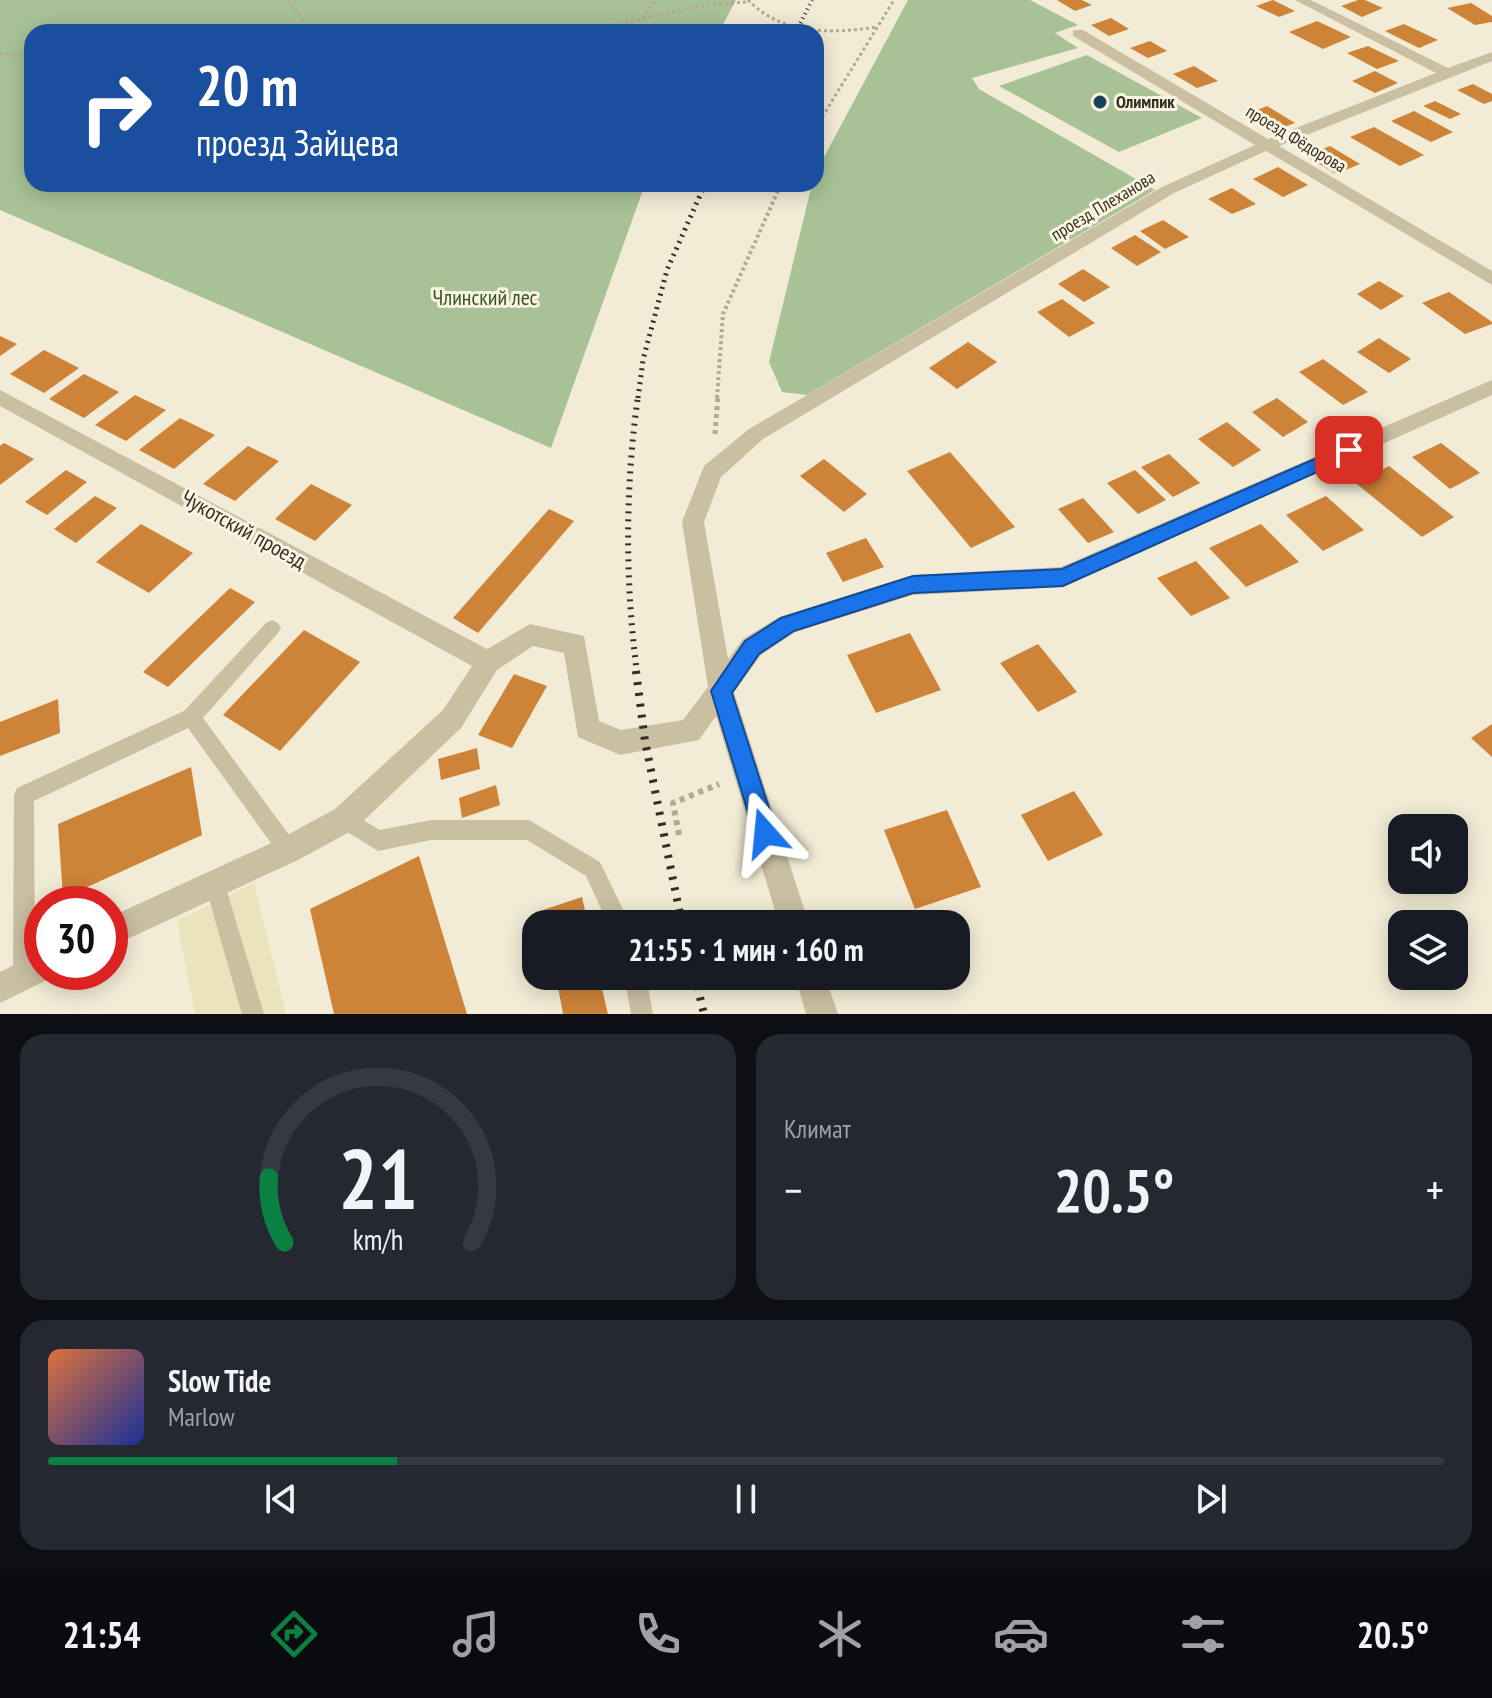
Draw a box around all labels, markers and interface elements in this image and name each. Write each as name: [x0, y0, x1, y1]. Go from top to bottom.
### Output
text: 20 m: [196, 49, 298, 121]
icon: right: [64, 56, 168, 160]
place label: Олимпик: [1116, 90, 1175, 113]
marker: Олимпик: [1091, 93, 1109, 111]
street label: проезд Фёдорова: [1242, 100, 1351, 178]
text: проезд Зайцева: [196, 119, 399, 166]
street label: проезд Плеханова: [1046, 165, 1159, 246]
park label: Члинский лес: [433, 283, 538, 311]
pin: [1315, 416, 1383, 484]
icon: arrive: [1327, 428, 1371, 472]
street label: Чукотский проезд: [177, 483, 312, 575]
position arrow: [723, 791, 807, 875]
map controls: [1388, 814, 1468, 990]
button: sound: [1388, 814, 1468, 894]
speed limit sign: 30: [24, 886, 128, 990]
button: layers: [1388, 910, 1468, 990]
text: 21:55 · 1 мин · 160 m: [628, 930, 864, 969]
text: Климат: [784, 1112, 851, 1145]
text: 21: [338, 1124, 418, 1232]
text: 20.5°: [1054, 1151, 1174, 1229]
text: −: [784, 1161, 802, 1218]
text: +: [1426, 1161, 1444, 1218]
text: km/h: [353, 1221, 403, 1258]
text: Slow Tide: [168, 1361, 271, 1400]
text: Marlow: [168, 1400, 234, 1433]
icon: previous: [259, 1477, 303, 1521]
icon: pause: [724, 1477, 768, 1521]
icon: next: [1189, 1477, 1233, 1521]
icon: directions: [266, 1606, 322, 1662]
icon: music: [448, 1606, 504, 1662]
icon: phone: [630, 1606, 686, 1662]
icon: climate: [812, 1606, 868, 1662]
icon: car: [993, 1606, 1049, 1662]
icon: filters: [1175, 1606, 1231, 1662]
text: 21:54: [63, 1611, 141, 1658]
text: 20.5°: [1357, 1611, 1429, 1658]

